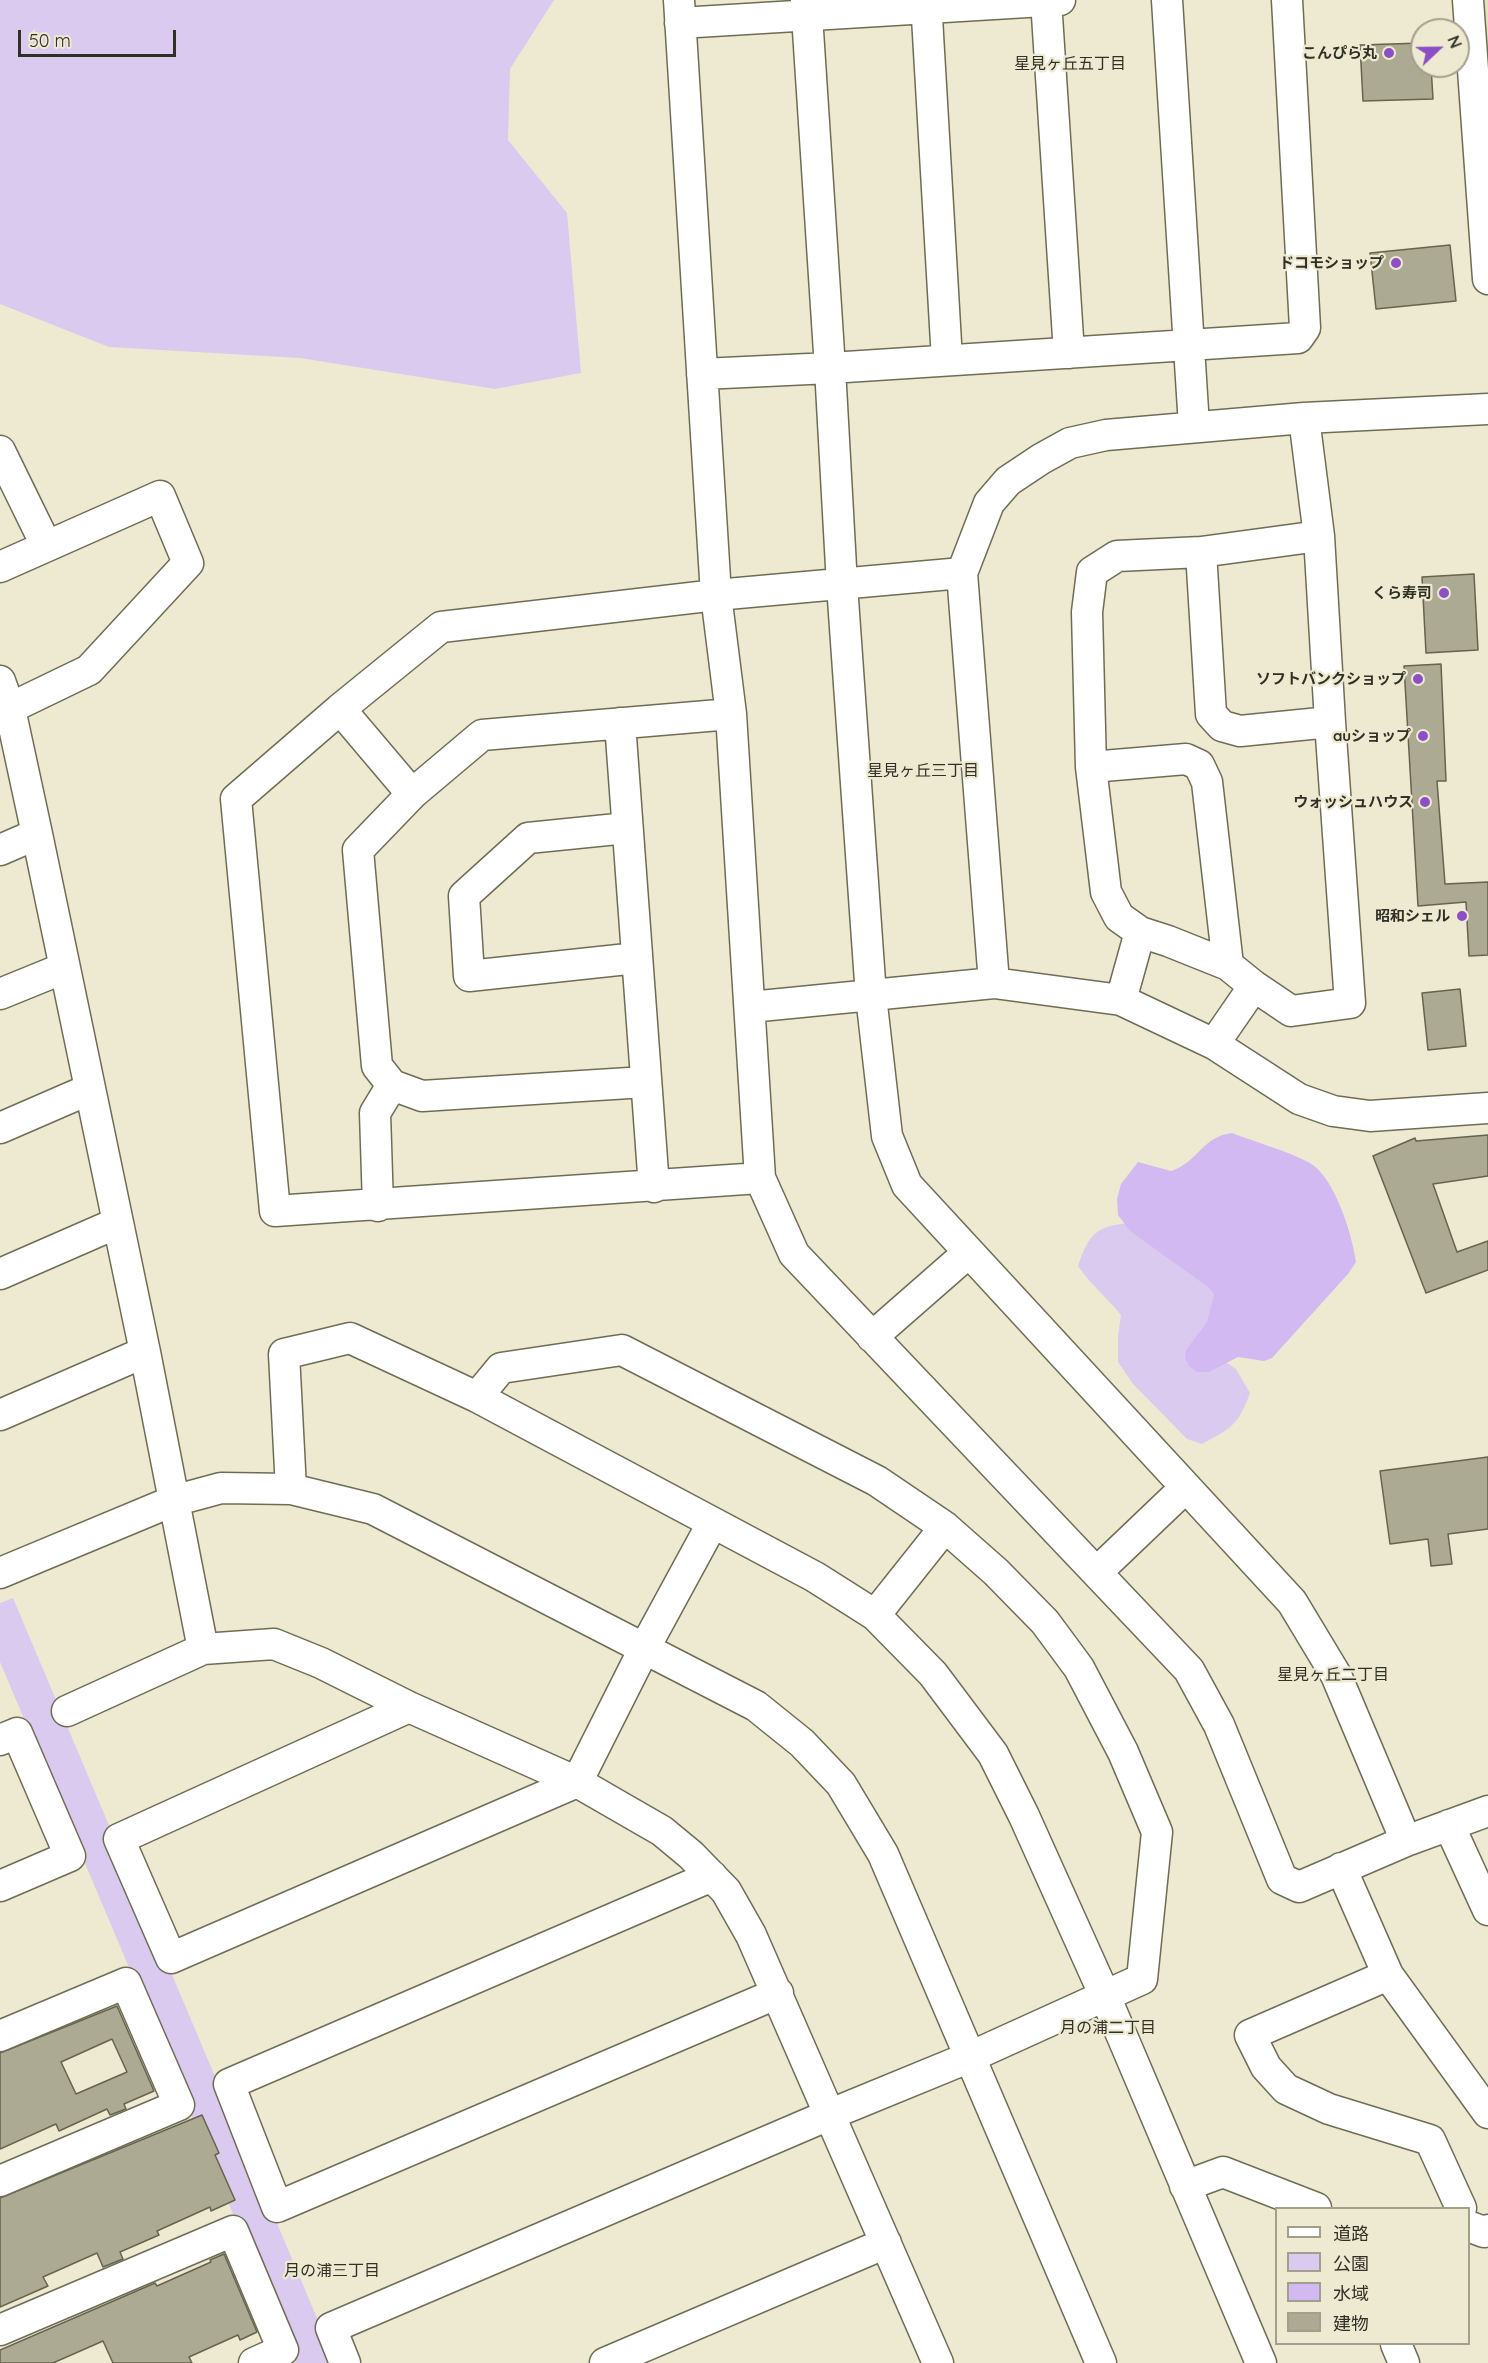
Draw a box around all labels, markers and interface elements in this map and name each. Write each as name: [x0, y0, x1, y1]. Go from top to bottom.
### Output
scale bar: [21, 18, 178, 56]
north arrow: [1410, 18, 1470, 78]
text: 50 m: [29, 29, 71, 52]
text: N: [1443, 33, 1466, 51]
place label: こんぴら丸: [1302, 44, 1377, 62]
marker: こんぴら丸: [1382, 46, 1396, 60]
district label: 星見ヶ丘五丁目: [1014, 54, 1126, 74]
place label: ドコモショップ: [1279, 254, 1384, 272]
marker: ドコモショップ: [1389, 256, 1403, 270]
place label: くら寿司: [1372, 584, 1432, 602]
marker: くら寿司: [1437, 586, 1451, 600]
place label: ソフトバンクショップ: [1256, 670, 1406, 688]
marker: ソフトバンクショップ: [1411, 672, 1425, 686]
place label: auショップ: [1333, 727, 1411, 745]
marker: auショップ: [1416, 729, 1430, 743]
district label: 星見ヶ丘三丁目: [867, 761, 979, 781]
place label: ウォッシュハウス: [1293, 793, 1413, 811]
marker: ウォッシュハウス: [1418, 795, 1432, 809]
place label: 昭和シェル: [1375, 907, 1450, 925]
marker: 昭和シェル: [1455, 909, 1469, 923]
district label: 星見ヶ丘二丁目: [1277, 1665, 1389, 1685]
district label: 月の浦二丁目: [1060, 2018, 1156, 2038]
legend: [1275, 2207, 1470, 2345]
text: 道路: [1333, 2222, 1369, 2245]
text: 公園: [1333, 2252, 1369, 2275]
district label: 月の浦三丁目: [284, 2261, 380, 2281]
text: 水域: [1333, 2282, 1369, 2305]
text: 建物: [1333, 2312, 1369, 2335]

